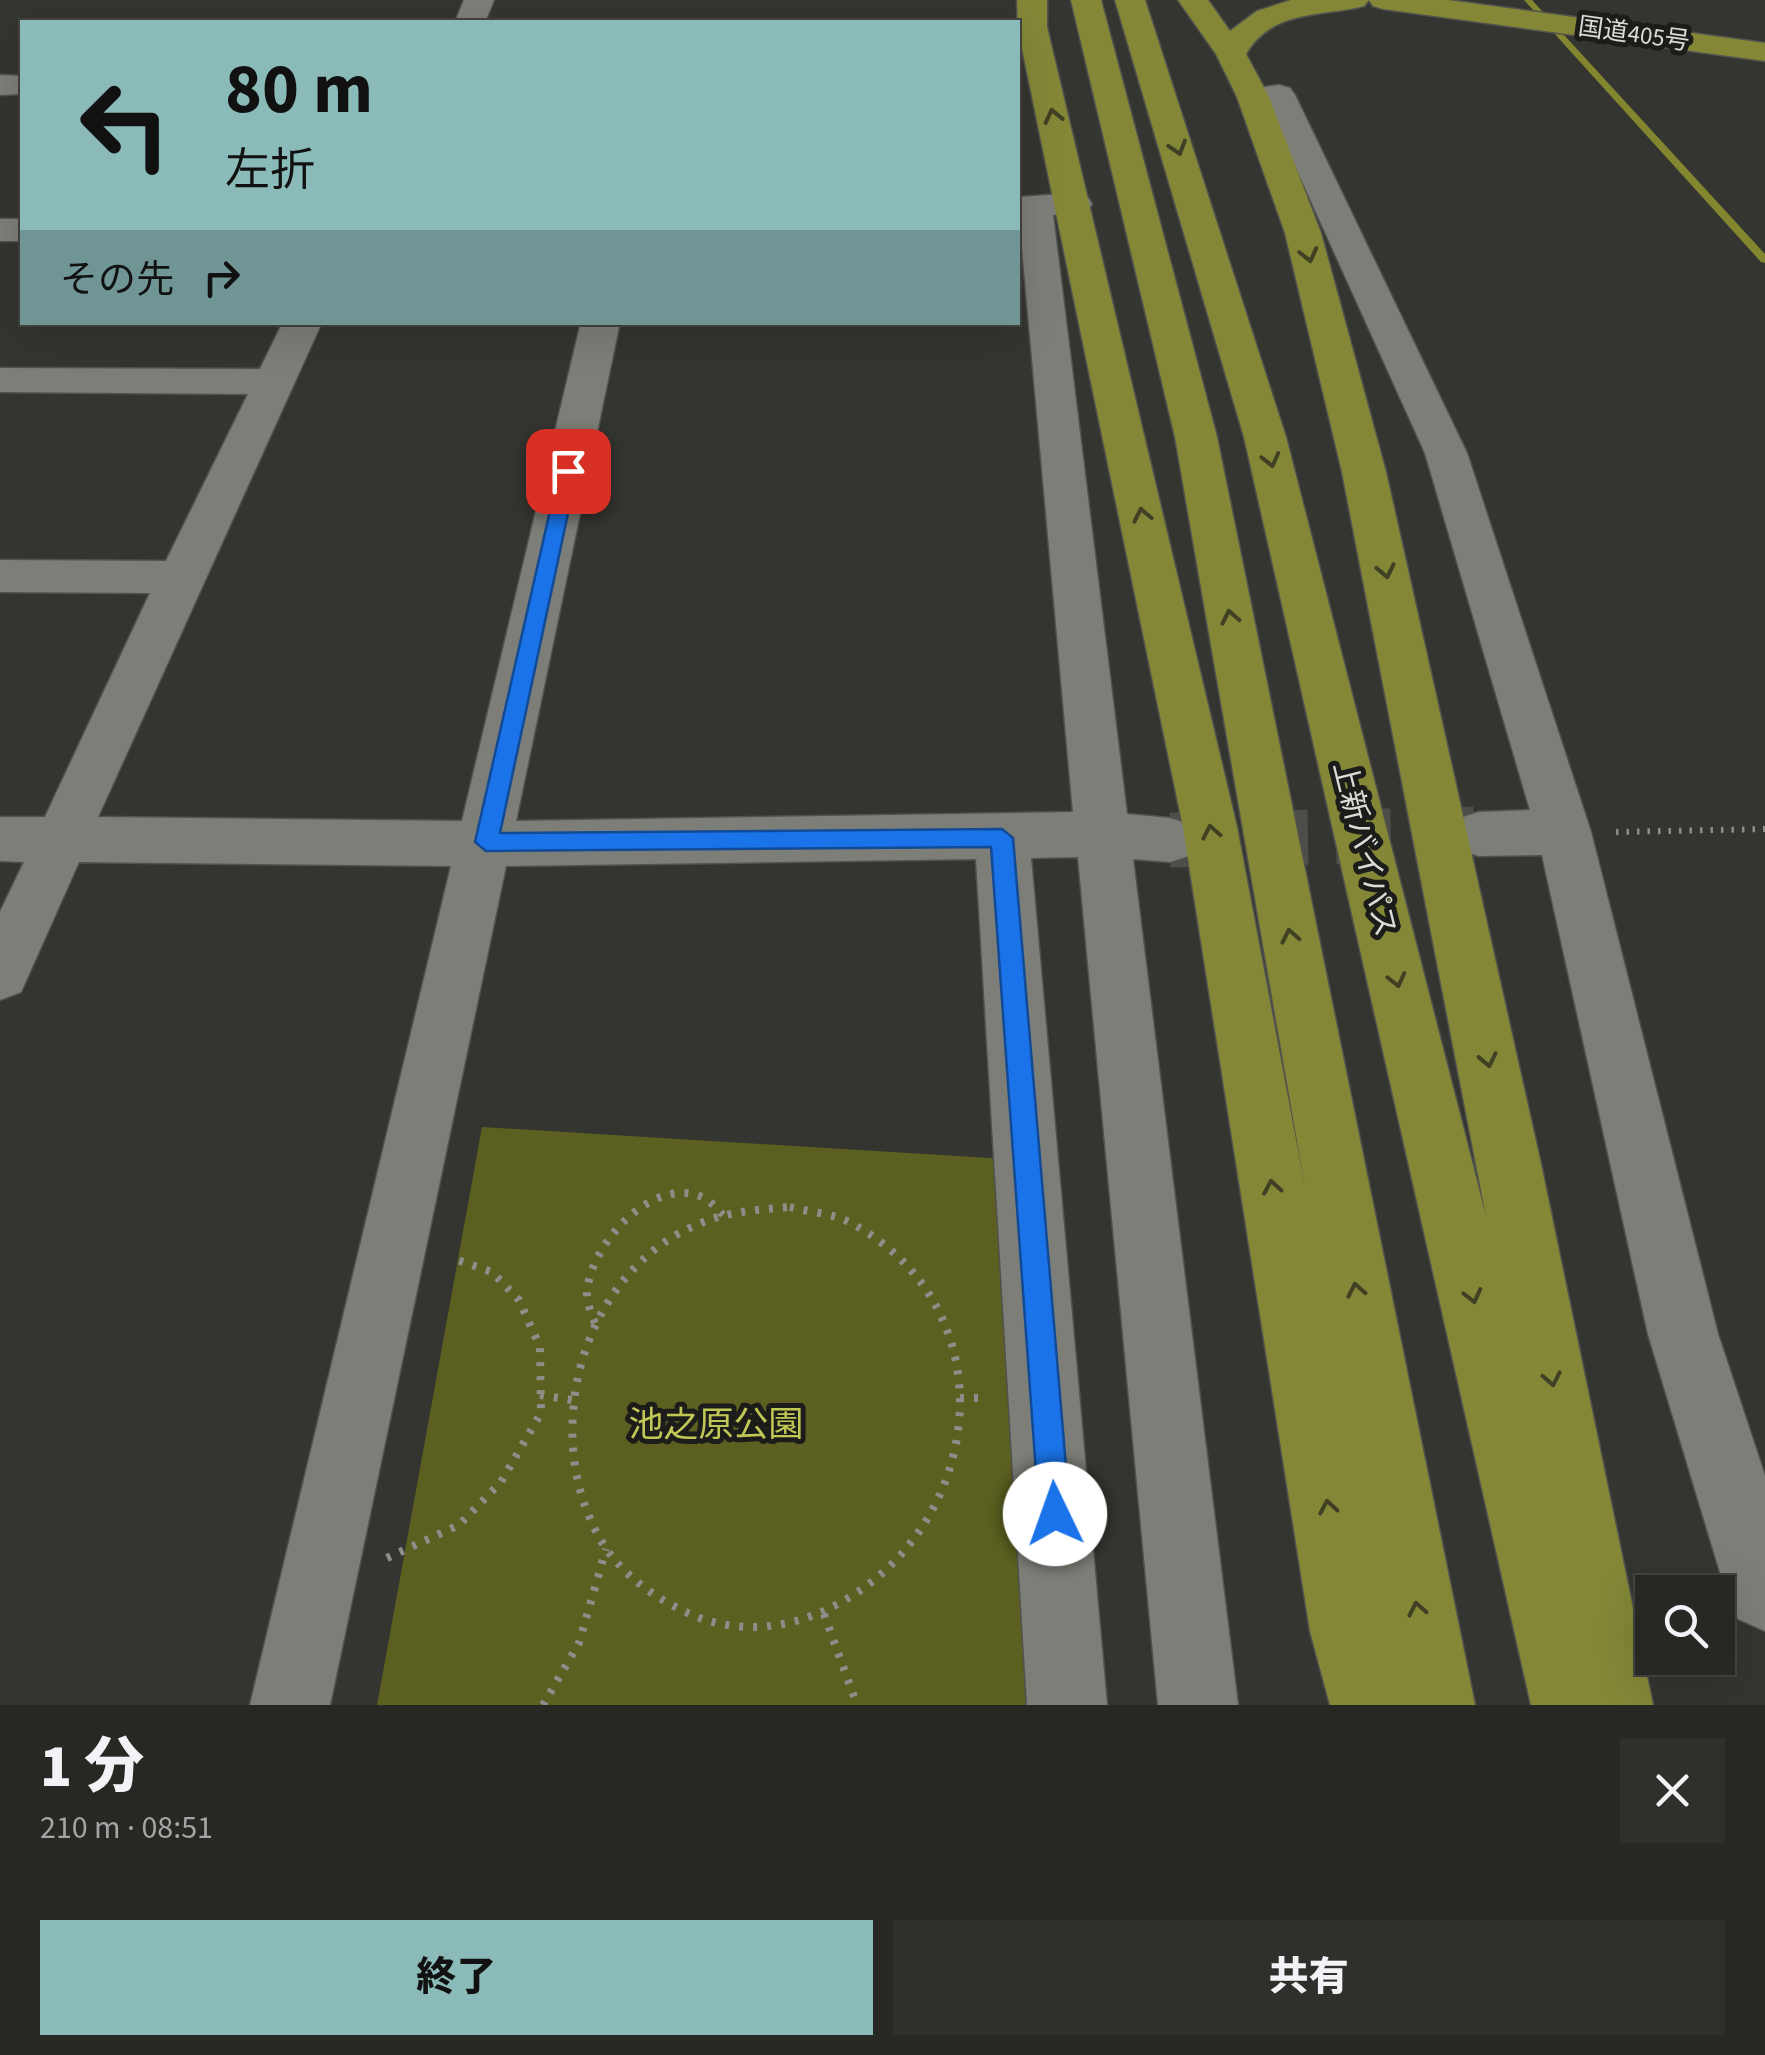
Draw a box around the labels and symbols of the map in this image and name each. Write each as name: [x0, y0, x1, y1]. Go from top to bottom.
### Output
street label: 国道405号: [1576, 8, 1692, 60]
one-way arrow: [1044, 108, 1065, 125]
one-way arrow: [1166, 139, 1187, 156]
one-way arrow: [1297, 246, 1318, 263]
pin: [526, 429, 611, 514]
one-way arrow: [1259, 451, 1280, 468]
one-way arrow: [1133, 507, 1154, 524]
one-way arrow: [1374, 562, 1395, 579]
one-way arrow: [1220, 608, 1241, 625]
street label: 上新バイパス: [1322, 757, 1407, 941]
one-way arrow: [1201, 824, 1222, 840]
one-way arrow: [1280, 928, 1301, 944]
one-way arrow: [1385, 971, 1406, 988]
one-way arrow: [1477, 1051, 1498, 1068]
one-way arrow: [1262, 1179, 1283, 1195]
one-way arrow: [1347, 1282, 1368, 1299]
one-way arrow: [1461, 1287, 1482, 1304]
one-way arrow: [1540, 1370, 1561, 1387]
park label: 池之原公園: [628, 1400, 804, 1450]
position arrow: [1003, 1462, 1107, 1566]
one-way arrow: [1318, 1499, 1339, 1515]
one-way arrow: [1407, 1601, 1428, 1618]

